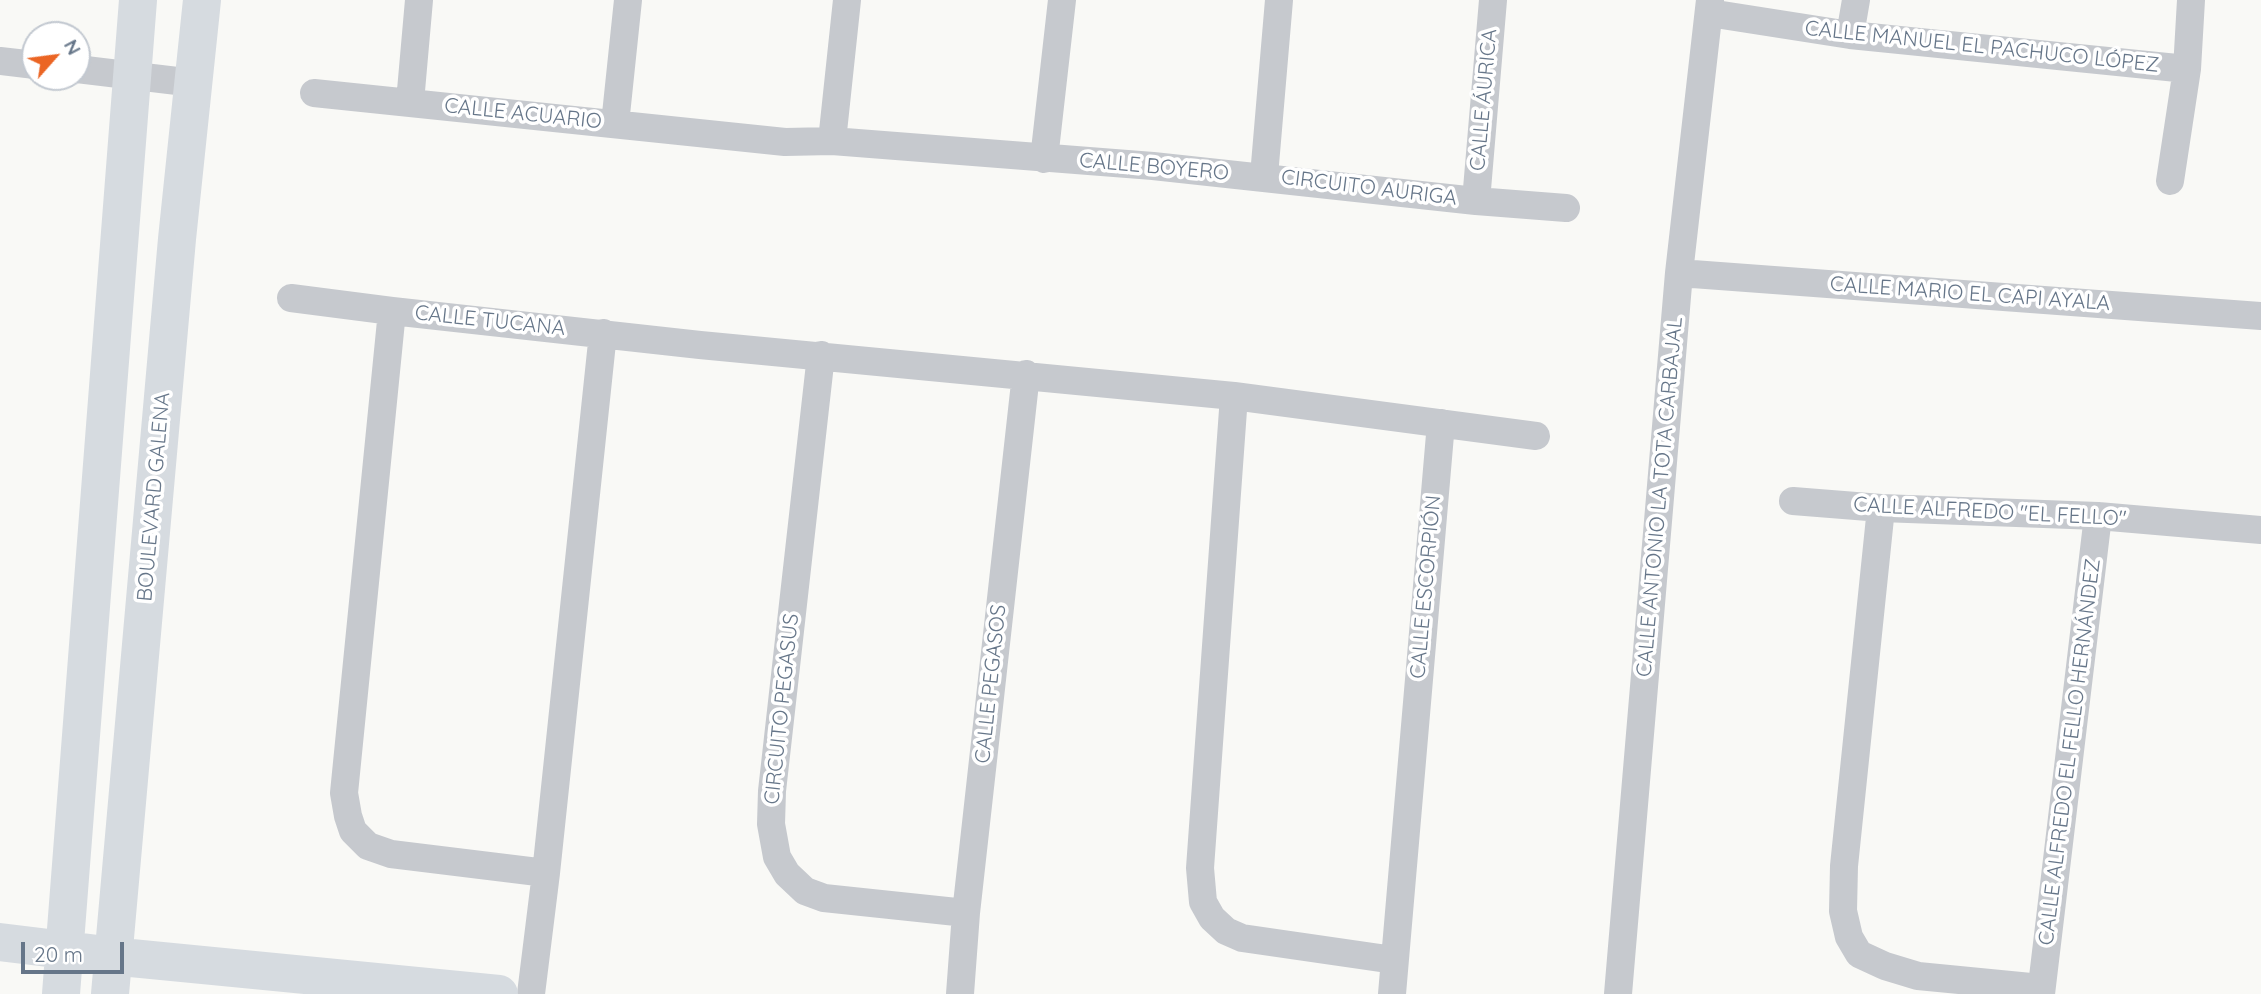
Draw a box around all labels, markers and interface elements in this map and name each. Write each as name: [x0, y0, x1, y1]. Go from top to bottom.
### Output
street label: CALLE MANUEL EL PACHUCO LÓPEZ: [1804, 16, 2160, 78]
north arrow: [21, 21, 91, 91]
street label: CALLE ÁURICA: [1465, 28, 1503, 172]
text: N: [59, 35, 87, 59]
street label: CALLE ACUARIO: [443, 93, 603, 135]
street label: CALLE BOYERO: [1078, 148, 1230, 186]
street label: CIRCUITO AURIGA: [1280, 165, 1458, 211]
street label: CALLE MARIO EL CAPI AYALA: [1829, 272, 2111, 316]
street label: CALLE TUCANA: [414, 301, 566, 341]
street label: CALLE ANTONIO LA TOTA CARBAJAL: [1632, 316, 1688, 678]
street label: BOULEVARD GALENA: [132, 391, 176, 603]
street label: CALLE ALFREDO "EL FELLO": [1853, 492, 2127, 532]
street label: CALLE ESCORPIÓN: [1405, 494, 1447, 680]
street label: CALLE ALFREDO EL FELLO HERNÁNDEZ: [2034, 557, 2106, 947]
street label: CALLE PEGASOS: [970, 603, 1012, 765]
street label: CIRCUITO PEGASUS: [759, 612, 805, 806]
scale bar: [24, 928, 128, 972]
text: 20 m: [34, 941, 83, 967]

